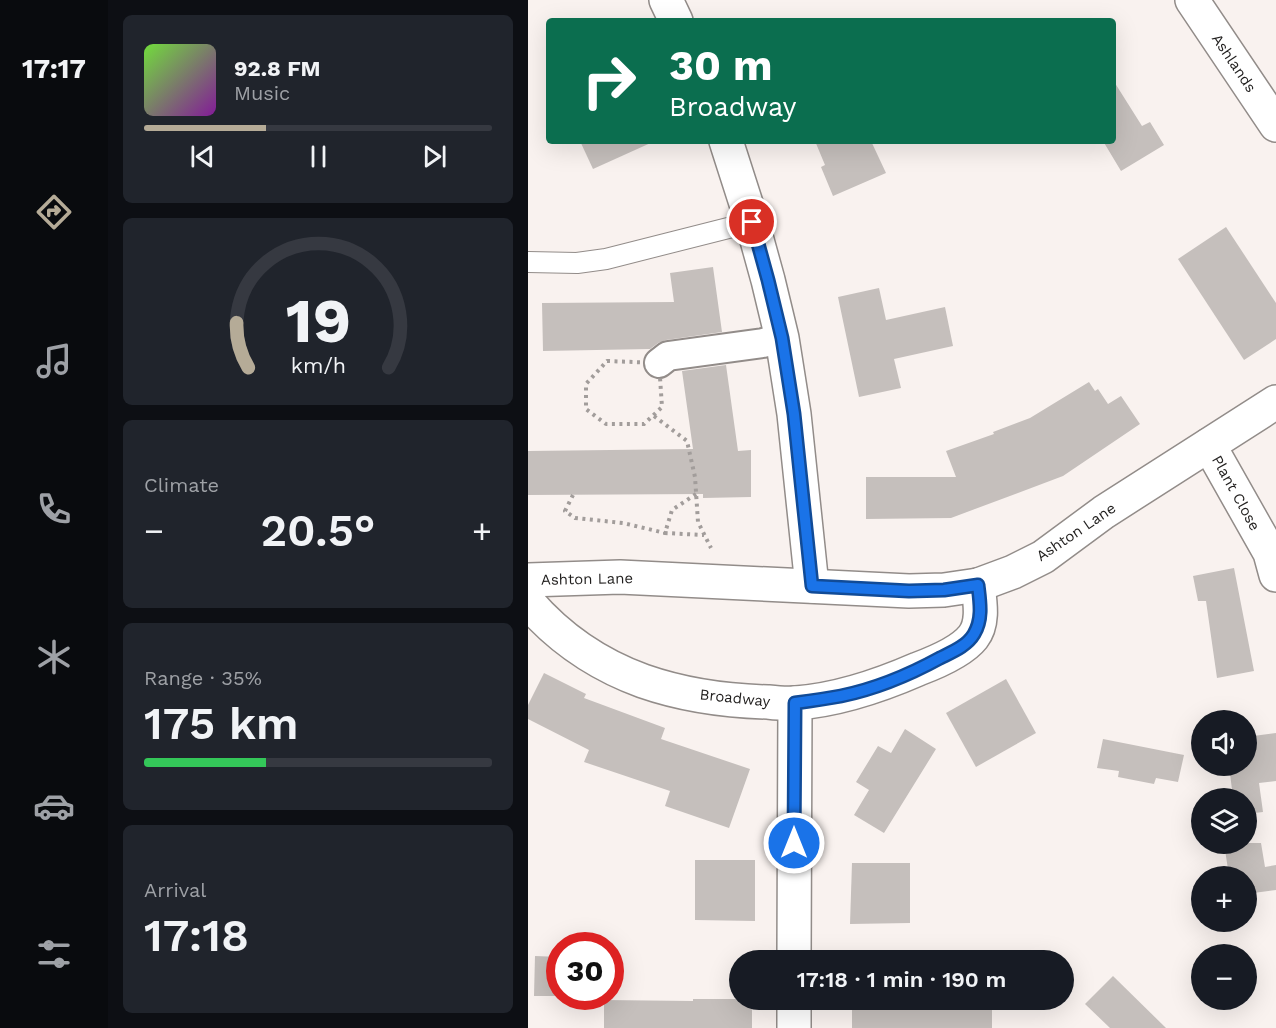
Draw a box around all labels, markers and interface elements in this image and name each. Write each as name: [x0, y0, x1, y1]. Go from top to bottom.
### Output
street label: Ashlands: [1208, 30, 1260, 96]
text: 30 m: [669, 41, 773, 90]
icon: right: [570, 42, 648, 120]
text: 17:17: [22, 53, 86, 85]
text: 92.8 FM: [234, 56, 321, 81]
text: Music: [234, 81, 290, 105]
text: Broadway: [669, 91, 796, 123]
icon: previous: [186, 140, 219, 173]
icon: pause: [302, 140, 335, 173]
icon: next: [418, 140, 451, 173]
icon: directions: [33, 191, 75, 233]
pin: [726, 196, 777, 247]
icon: arrive: [735, 205, 768, 238]
text: 19: [285, 285, 351, 358]
icon: music: [33, 340, 75, 382]
text: km/h: [290, 354, 346, 379]
street label: Plant Close: [1208, 452, 1264, 534]
text: Climate: [144, 473, 219, 497]
icon: phone: [33, 488, 75, 530]
street label: Ashton Lane: [1033, 499, 1119, 565]
text: 20.5°: [260, 504, 376, 557]
text: −: [144, 511, 164, 550]
text: +: [472, 511, 492, 550]
street label: Ashton Lane: [541, 569, 633, 589]
icon: climate: [33, 636, 75, 678]
text: Range · 35%: [144, 666, 262, 690]
street label: Broadway: [699, 685, 771, 711]
text: 175 km: [144, 697, 299, 750]
map controls: [1191, 710, 1257, 1010]
button: sound: [1191, 710, 1257, 776]
icon: car: [33, 785, 75, 827]
button: layers: [1191, 788, 1257, 854]
position arrow: [762, 811, 826, 875]
button: +: [1191, 866, 1257, 932]
text: Arrival: [144, 878, 206, 902]
text: 17:18: [144, 909, 249, 962]
speed limit sign: 30: [546, 932, 624, 1010]
icon: filters: [33, 933, 75, 975]
button: −: [1191, 944, 1257, 1010]
text: 17:18 · 1 min · 190 m: [797, 967, 1006, 992]

